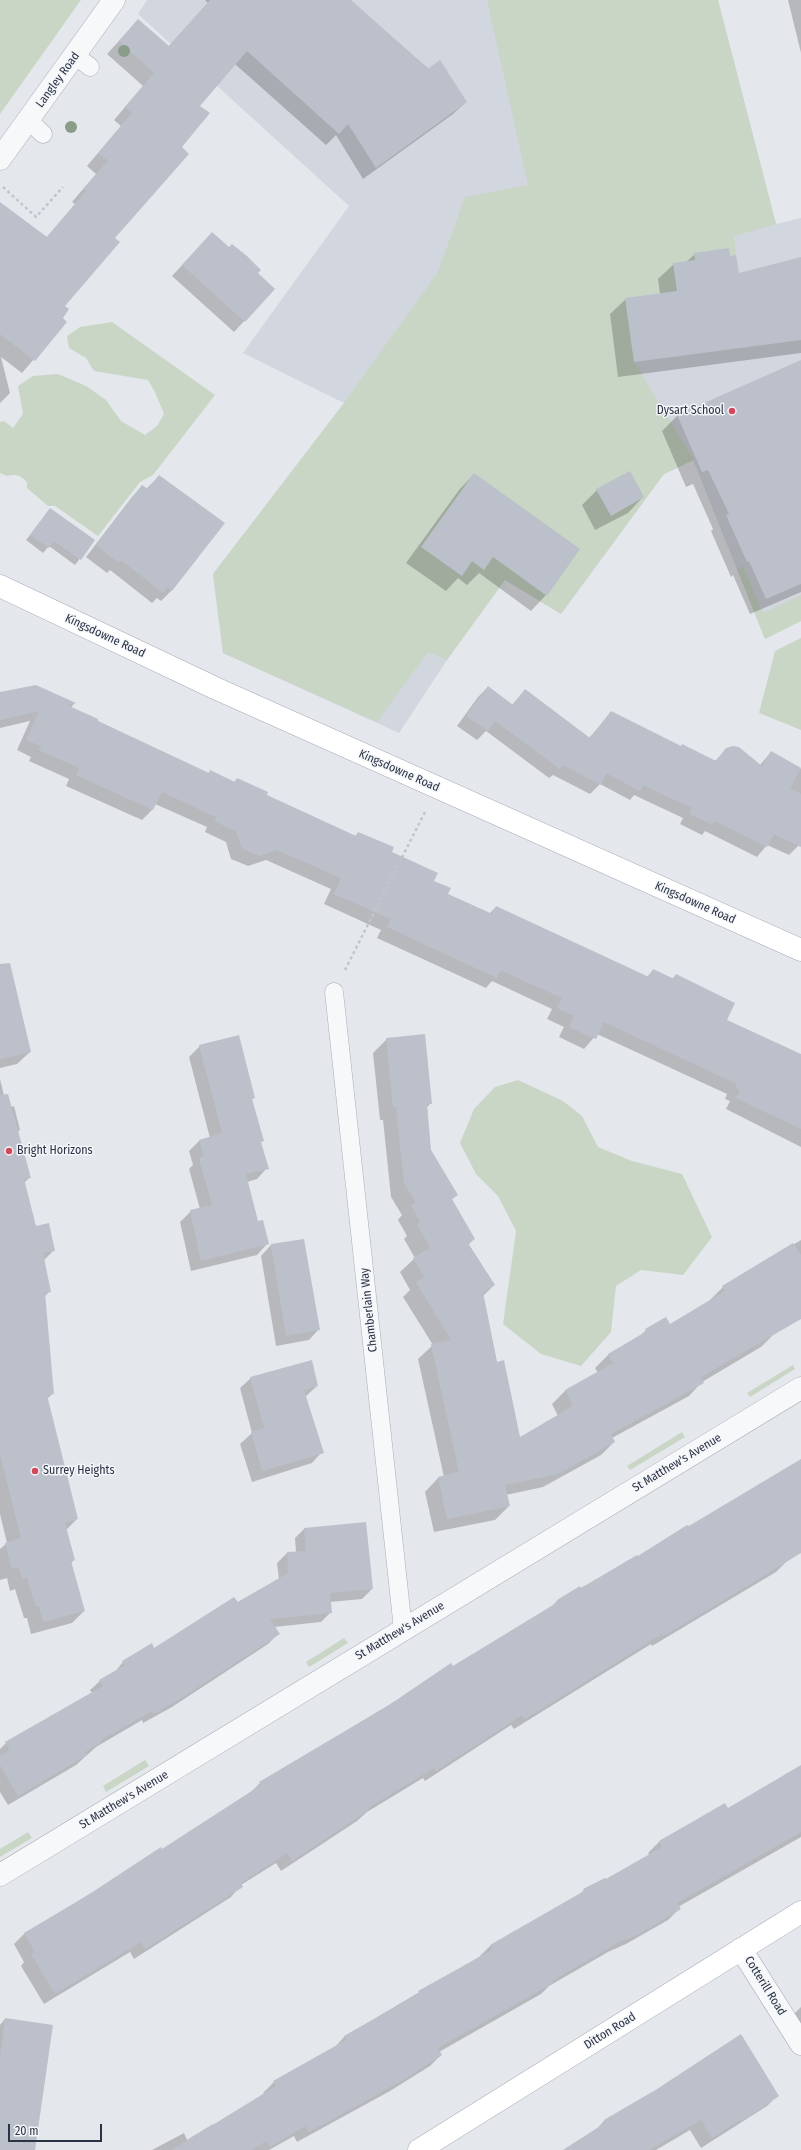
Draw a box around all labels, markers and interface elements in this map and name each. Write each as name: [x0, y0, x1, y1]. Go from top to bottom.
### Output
street label: Langley Road: [33, 49, 83, 111]
place label: Dysart School: [657, 404, 724, 418]
marker: Dysart School: [727, 406, 737, 416]
street label: Kingsdowne Road: [63, 611, 147, 661]
street label: Kingsdowne Road: [356, 747, 442, 795]
street label: Kingsdowne Road: [652, 879, 738, 927]
place label: Bright Horizons: [17, 1144, 93, 1158]
marker: Bright Horizons: [4, 1146, 14, 1156]
street label: Chamberlain Way: [357, 1267, 381, 1353]
street label: St Matthew's Avenue: [630, 1431, 724, 1495]
place label: Surrey Heights: [43, 1464, 115, 1478]
marker: Surrey Heights: [30, 1466, 40, 1476]
street label: St Matthew's Avenue: [353, 1599, 447, 1663]
street label: St Matthew's Avenue: [77, 1768, 171, 1832]
street label: Cotterill Road: [741, 1954, 789, 2018]
street label: Ditton Road: [582, 2010, 638, 2052]
scale bar: [10, 2116, 104, 2142]
text: 20 m: [15, 2124, 39, 2138]

